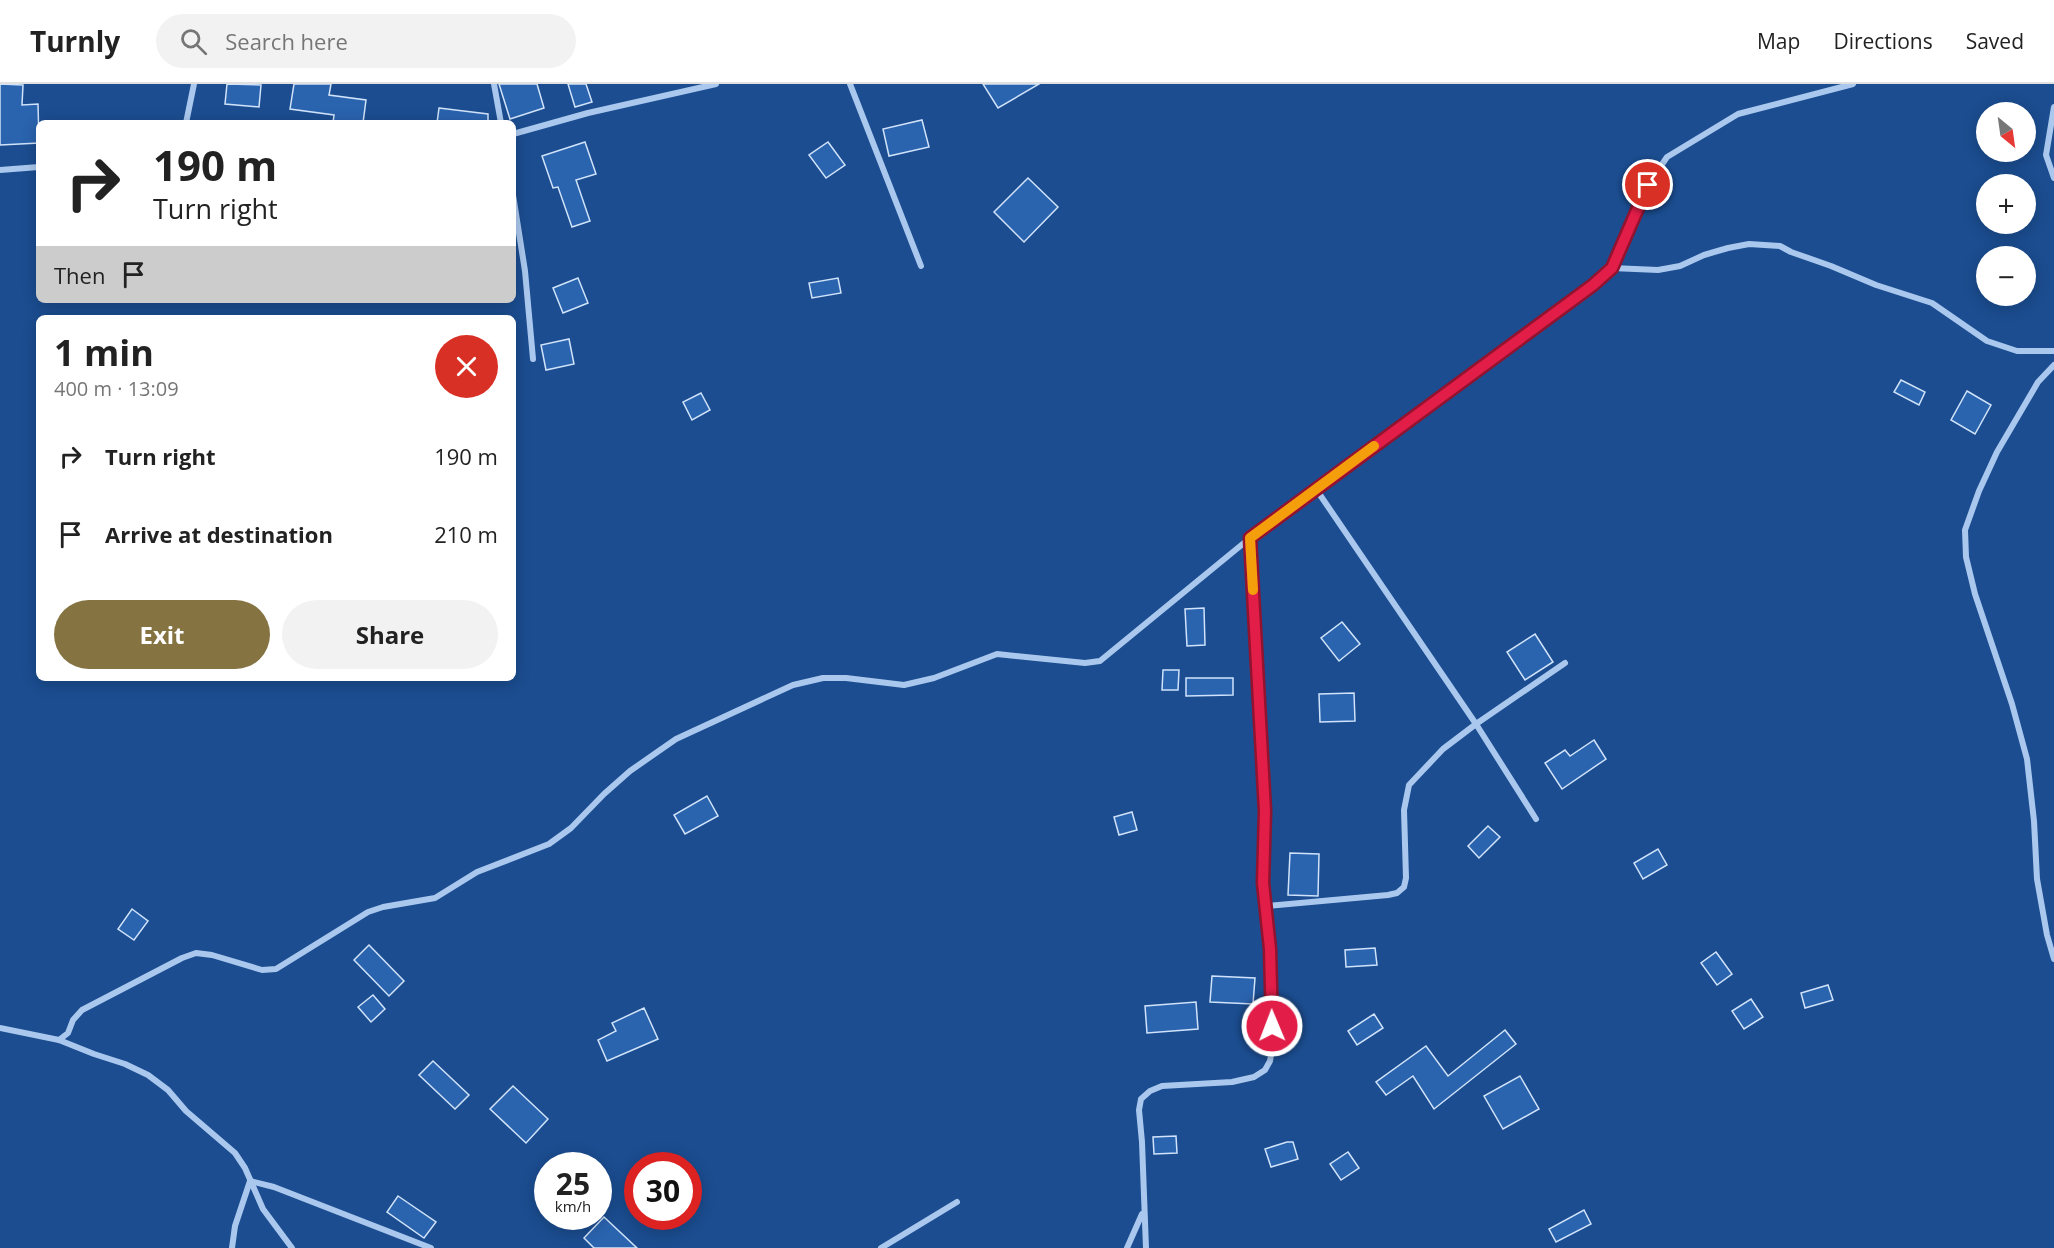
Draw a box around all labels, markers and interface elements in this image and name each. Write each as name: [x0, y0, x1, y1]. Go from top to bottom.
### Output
search box: [156, 14, 576, 68]
text: Turnly: [30, 22, 120, 60]
icon: search: [177, 25, 210, 58]
text: Search here: [225, 26, 348, 56]
text: Map: [1757, 27, 1800, 55]
text: Directions: [1833, 27, 1933, 55]
text: Saved: [1966, 27, 2024, 55]
north arrow: [1976, 102, 2036, 162]
map controls: [1976, 102, 2036, 306]
text: 190 m: [153, 136, 277, 193]
icon: right: [54, 144, 132, 222]
pin: [1622, 159, 1673, 210]
icon: arrive: [1631, 168, 1664, 201]
button: +: [1976, 174, 2036, 234]
text: Turn right: [153, 190, 278, 227]
button: −: [1976, 246, 2036, 306]
icon: arrive: [117, 258, 150, 291]
text: Then: [54, 260, 105, 290]
text: 1 min: [54, 328, 154, 377]
button: close: [435, 335, 498, 398]
text: 400 m · 13:09: [54, 375, 179, 402]
icon: right: [54, 440, 87, 473]
text: Turn right: [105, 441, 216, 471]
text: 190 m: [434, 441, 498, 471]
icon: arrive: [54, 518, 87, 551]
text: Arrive at destination: [105, 519, 333, 549]
text: 210 m: [434, 519, 498, 549]
button: Exit: [54, 600, 270, 669]
button: Share: [282, 600, 498, 669]
position arrow: [1240, 994, 1304, 1058]
speed limit sign: 30: [624, 1152, 702, 1230]
text: 25: [556, 1163, 590, 1204]
text: km/h: [555, 1196, 591, 1216]

